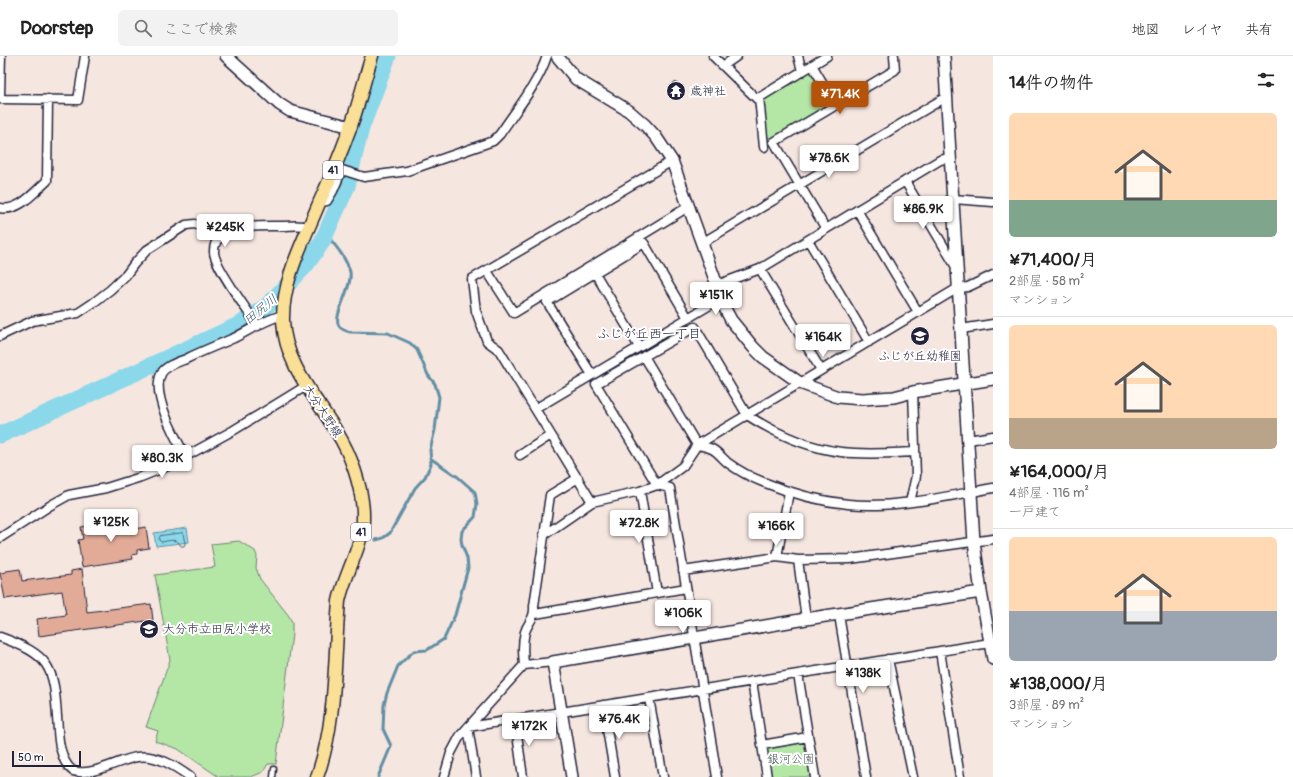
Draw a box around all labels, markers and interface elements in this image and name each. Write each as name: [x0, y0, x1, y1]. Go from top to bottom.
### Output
search box: [118, 10, 398, 46]
text: Doorstep: [20, 16, 94, 40]
icon: search: [132, 17, 154, 39]
text: ここで検索: [164, 20, 239, 39]
text: 地図: [1132, 21, 1160, 38]
text: レイヤ: [1182, 21, 1223, 38]
text: 共有: [1245, 21, 1273, 38]
icon: filters: [1255, 69, 1277, 91]
text: 14件の物件: [1009, 72, 1094, 93]
temple icon: 歳神社: [665, 80, 687, 102]
pin: ¥71.4K: [807, 81, 873, 115]
place label: 歳神社: [690, 84, 726, 99]
text: ¥71.4K: [820, 86, 860, 102]
icon: home: [1107, 139, 1179, 211]
pin: ¥78.6K: [796, 145, 862, 179]
text: ¥78.6K: [809, 150, 849, 166]
road number: 41: [323, 161, 343, 179]
pin: ¥86.9K: [890, 196, 956, 230]
text: ¥86.9K: [903, 201, 943, 217]
pin: ¥245K: [197, 214, 253, 248]
text: ¥245K: [206, 219, 244, 235]
text: ¥71,400/月: [1009, 249, 1097, 270]
text: 2部屋 · 58 m²: [1009, 273, 1085, 289]
pin: ¥151K: [688, 282, 744, 316]
text: ¥151K: [699, 287, 733, 303]
water label: 田尻川: [240, 291, 281, 328]
text: マンション: [1009, 292, 1073, 308]
pin: ¥164K: [795, 324, 851, 358]
school or university icon: ふじが丘幼稚園: [909, 325, 931, 347]
district label: ふじが丘西一丁目: [597, 326, 701, 342]
text: ¥164K: [804, 329, 842, 345]
place label: ふじが丘幼稚園: [878, 349, 962, 364]
icon: home: [1107, 351, 1179, 423]
street label: 大分大野線: [300, 382, 345, 441]
pin: ¥80.3K: [129, 445, 195, 479]
text: ¥80.3K: [141, 450, 183, 466]
text: ¥164,000/月: [1009, 461, 1109, 482]
text: 4部屋 · 116 m²: [1009, 485, 1089, 501]
text: 一戸建て: [1009, 504, 1061, 520]
pin: ¥125K: [83, 509, 139, 543]
pin: ¥72.8K: [606, 510, 672, 544]
pin: ¥166K: [748, 513, 804, 547]
text: ¥125K: [93, 514, 129, 530]
text: ¥72.8K: [619, 515, 659, 531]
text: ¥166K: [757, 518, 795, 534]
road number: 41: [351, 523, 371, 541]
icon: home: [1107, 563, 1179, 635]
pin: ¥106K: [655, 600, 711, 634]
text: ¥106K: [664, 605, 702, 621]
school or university icon: 大分市立田尻小学校: [138, 618, 160, 640]
place label: 大分市立田尻小学校: [163, 622, 271, 637]
pin: ¥138K: [835, 660, 891, 694]
text: ¥138K: [845, 665, 881, 681]
text: ¥138,000/月: [1009, 673, 1108, 694]
text: 3部屋 · 89 m²: [1009, 697, 1084, 713]
pin: ¥76.4K: [586, 706, 652, 740]
text: ¥76.4K: [598, 711, 640, 727]
pin: ¥172K: [501, 713, 557, 747]
text: マンション: [1009, 716, 1073, 732]
text: ¥172K: [511, 718, 547, 734]
scale bar: [12, 749, 81, 768]
text: 50 m: [18, 751, 44, 764]
park label: 銀河公園: [767, 752, 815, 767]

